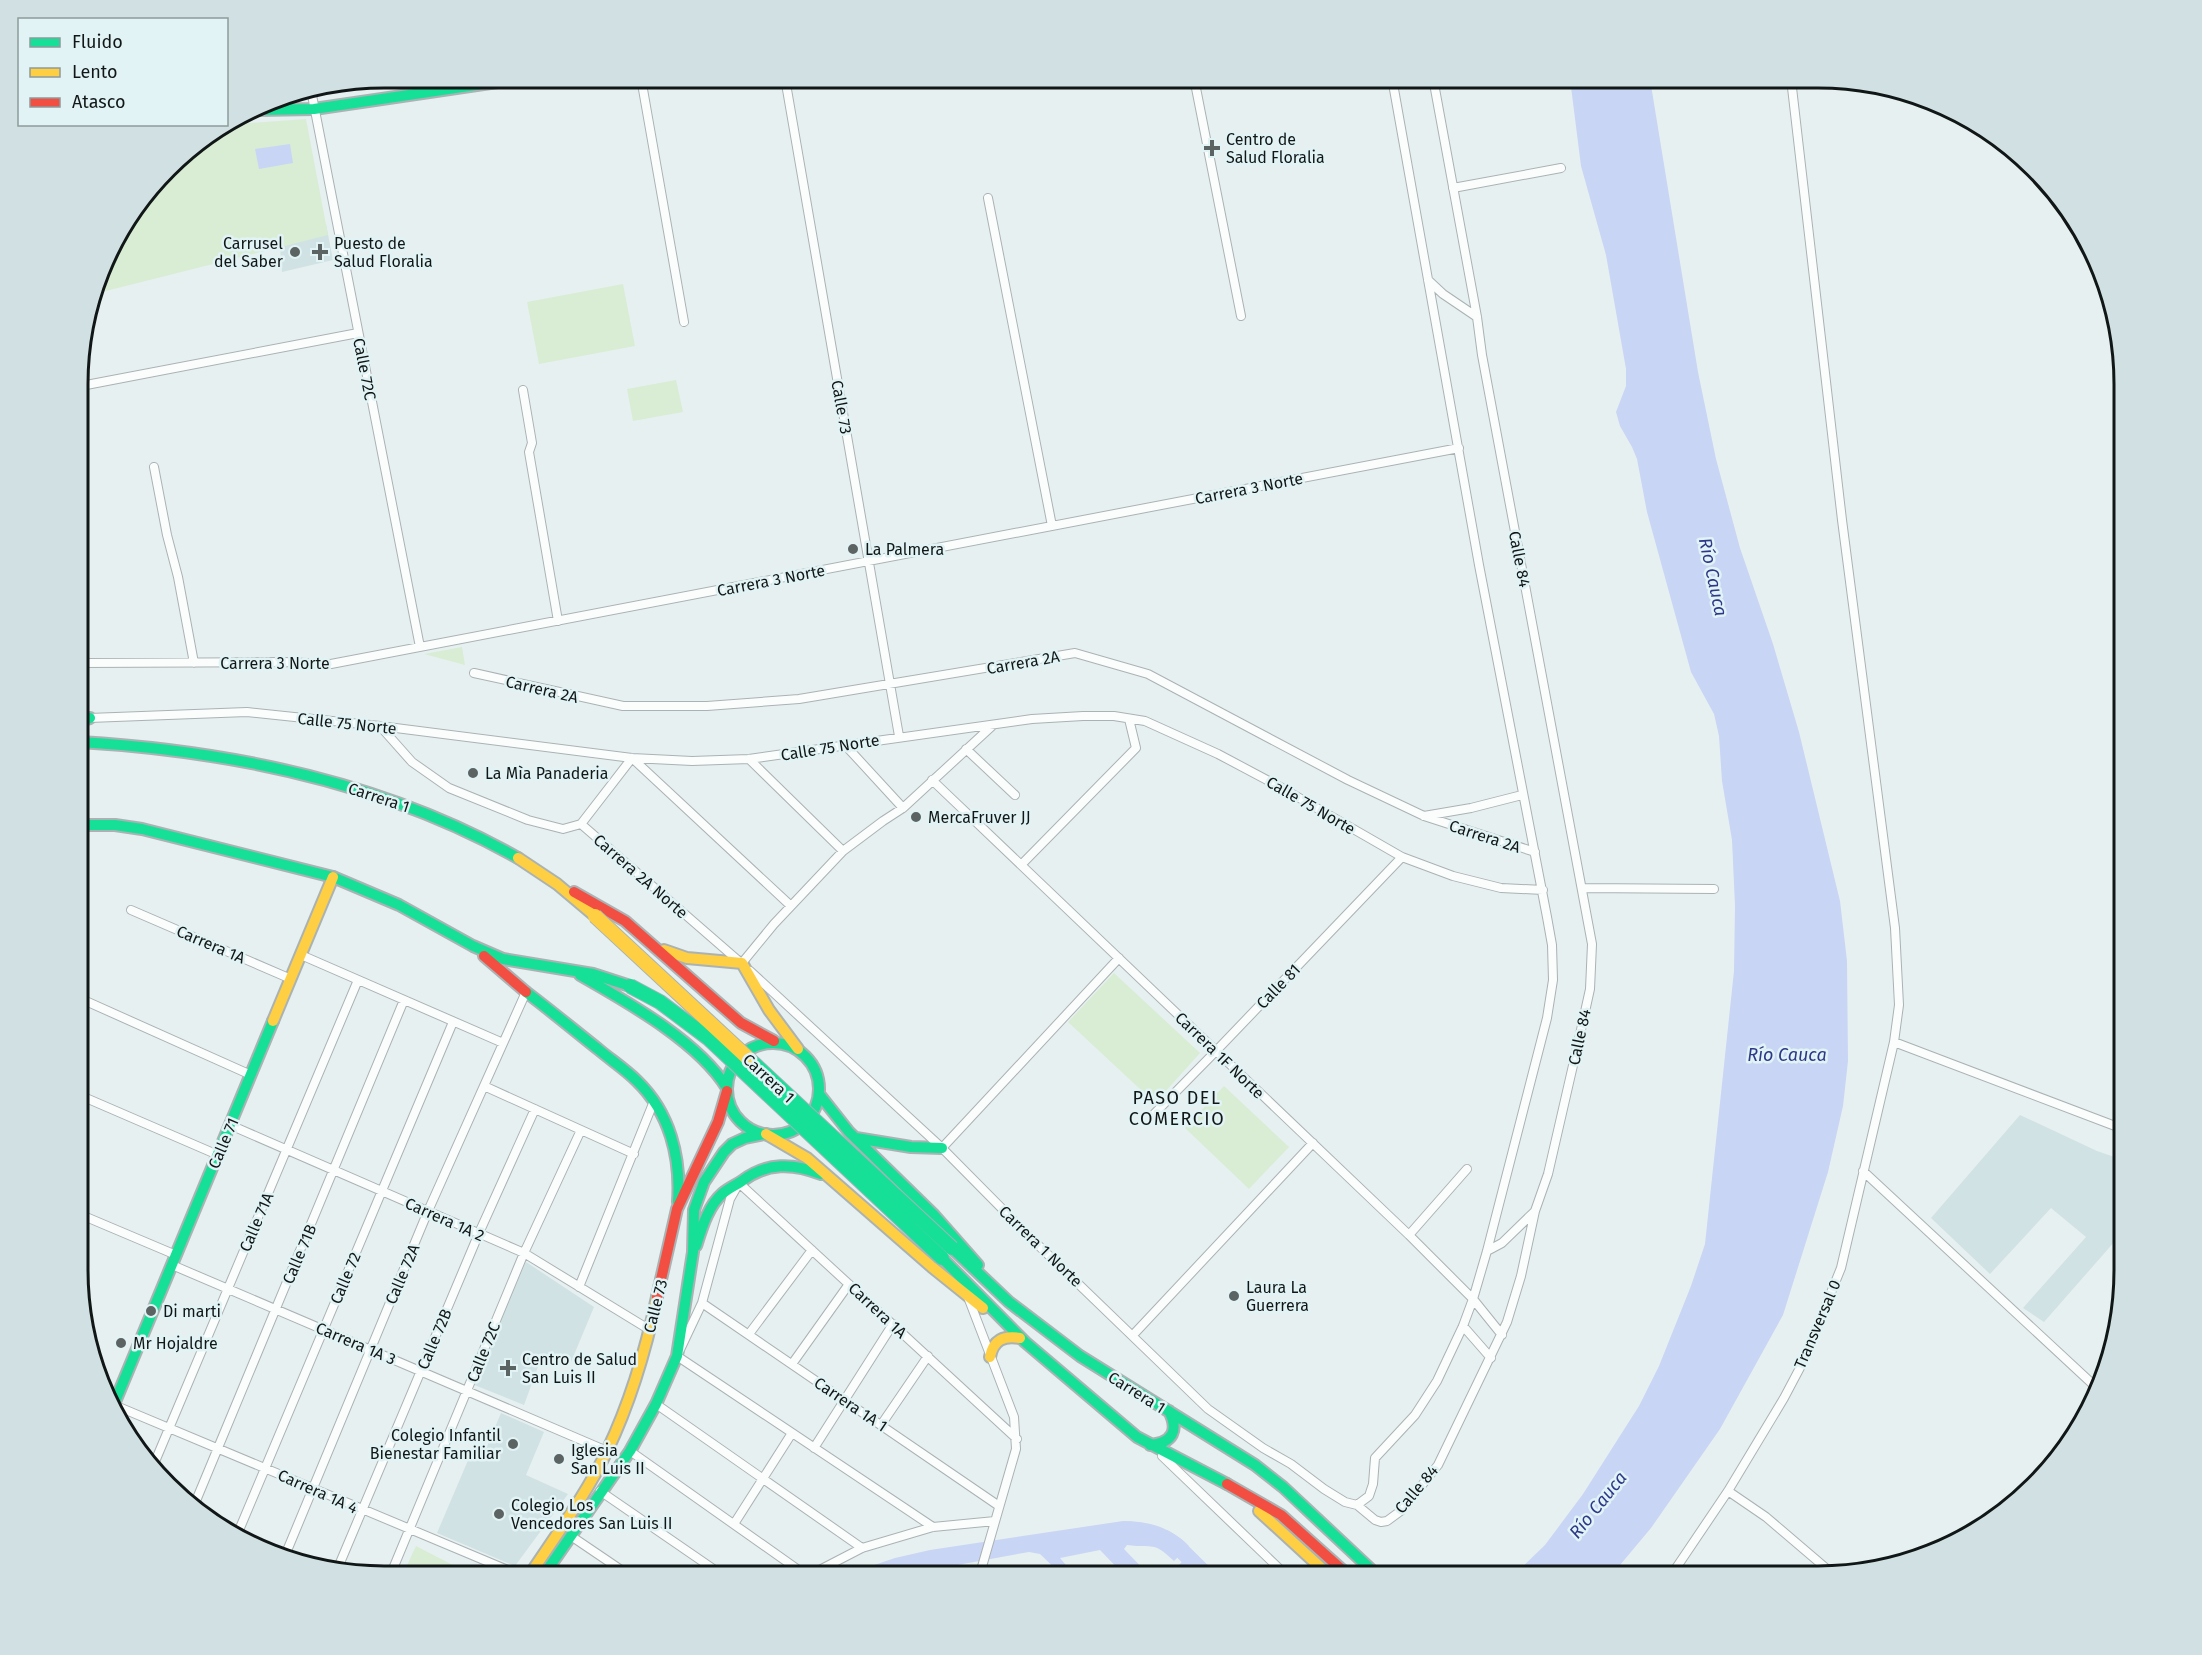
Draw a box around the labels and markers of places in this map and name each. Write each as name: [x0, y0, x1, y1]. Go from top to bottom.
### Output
place label: Centro de Salud Floralia: [1226, 130, 1325, 167]
marker: Centro de Salud Floralia: [1203, 139, 1221, 157]
place label: Carrusel del Saber: [214, 234, 284, 271]
place label: Puesto de Salud Floralia: [334, 234, 433, 271]
marker: Puesto de Salud Floralia: [311, 243, 329, 261]
marker: Carrusel del Saber: [288, 245, 302, 259]
place label: La Palmera: [865, 540, 944, 559]
marker: La Palmera: [846, 542, 860, 556]
place label: La Mìa Panaderia: [485, 764, 609, 783]
marker: La Mìa Panaderia: [466, 766, 480, 780]
place label: MercaFruver JJ: [928, 808, 1031, 827]
marker: MercaFruver JJ: [909, 810, 923, 824]
place label: Laura La Guerrera: [1246, 1278, 1309, 1315]
marker: Laura La Guerrera: [1227, 1289, 1241, 1303]
place label: Di marti: [163, 1302, 221, 1321]
marker: Di marti: [144, 1304, 158, 1318]
place label: Mr Hojaldre: [133, 1334, 218, 1353]
marker: Mr Hojaldre: [114, 1336, 128, 1350]
place label: Centro de Salud San Luis II: [522, 1350, 637, 1387]
marker: Centro de Salud San Luis II: [499, 1359, 517, 1377]
place label: Colegio Infantil Bienestar Familiar: [370, 1426, 502, 1463]
marker: Colegio Infantil Bienestar Familiar: [506, 1437, 520, 1451]
place label: Iglesia San Luis II: [571, 1441, 645, 1478]
marker: Iglesia San Luis II: [552, 1452, 566, 1466]
place label: Colegio Los Vencedores San Luis II: [511, 1496, 672, 1533]
marker: Colegio Los Vencedores San Luis II: [492, 1507, 506, 1521]

